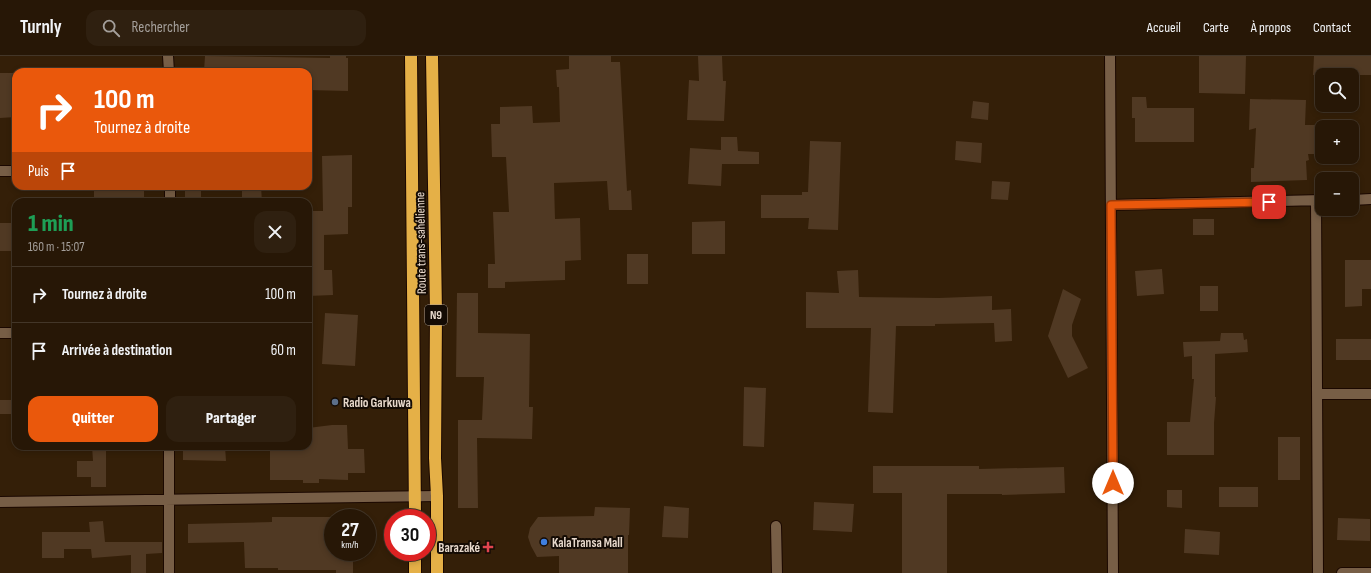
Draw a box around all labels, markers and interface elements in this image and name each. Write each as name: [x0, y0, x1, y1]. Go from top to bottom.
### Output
search box: [86, 10, 366, 46]
text: Turnly: [20, 16, 62, 39]
icon: search: [100, 17, 122, 39]
text: Rechercher: [132, 18, 190, 37]
text: Accueil: [1147, 19, 1181, 36]
text: Carte: [1203, 19, 1229, 36]
text: À propos: [1251, 19, 1291, 36]
text: Contact: [1313, 19, 1351, 36]
map controls: [1315, 68, 1359, 216]
button: search: [1315, 68, 1359, 112]
text: 100 m: [94, 83, 155, 116]
icon: right: [28, 84, 80, 136]
text: Tournez à droite: [94, 117, 190, 138]
button: +: [1315, 120, 1359, 164]
icon: arrive: [57, 160, 79, 182]
text: Puis: [28, 162, 49, 181]
button: −: [1315, 172, 1359, 216]
pin: [1252, 185, 1286, 219]
icon: arrive: [1258, 191, 1280, 213]
street label: Route trans-sahélienne: [412, 192, 430, 294]
text: 1 min: [28, 209, 74, 238]
button: close: [254, 211, 296, 253]
text: 160 m · 15:07: [28, 239, 84, 255]
icon: right: [28, 284, 50, 306]
text: Tournez à droite: [62, 285, 147, 304]
text: 100 m: [265, 285, 296, 304]
road number: N9: [425, 305, 447, 325]
icon: arrive: [28, 340, 50, 362]
text: Arrivée à destination: [62, 341, 172, 360]
text: 60 m: [271, 341, 296, 360]
place label: Radio Garkuwa: [343, 395, 411, 411]
button: Quitter: [28, 396, 158, 442]
button: Partager: [166, 396, 296, 442]
marker: Radio Garkuwa: [330, 397, 340, 407]
position arrow: [1092, 462, 1134, 504]
speed limit sign: 30: [384, 509, 436, 561]
text: 27: [341, 518, 359, 542]
place label: KalaTransa Mall: [552, 535, 623, 551]
marker: KalaTransa Mall: [539, 537, 549, 547]
text: km/h: [341, 539, 359, 551]
place label: Barazaké: [438, 540, 480, 556]
marker: Barazaké: [483, 542, 493, 552]

